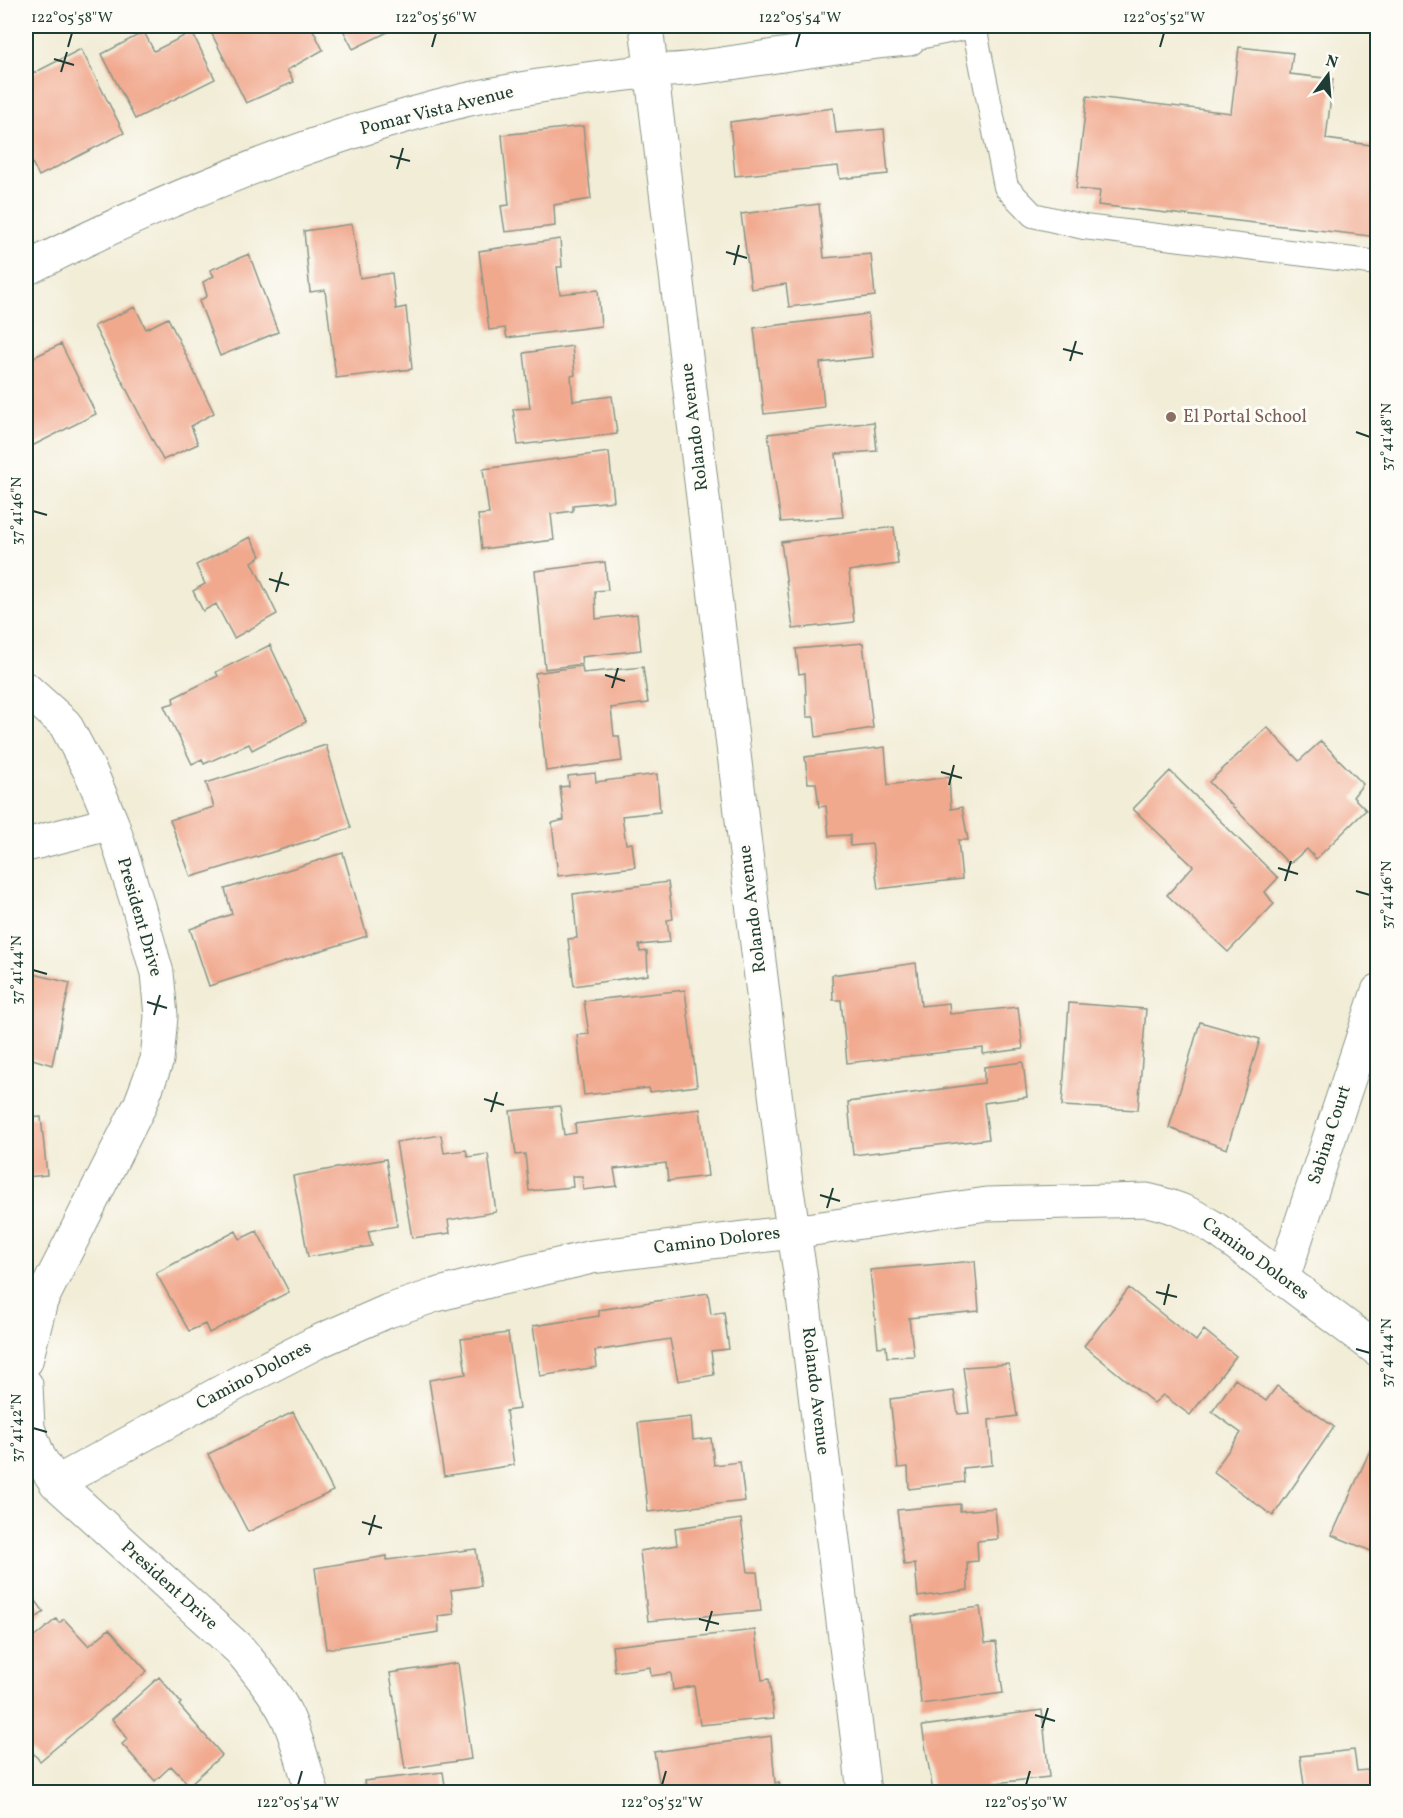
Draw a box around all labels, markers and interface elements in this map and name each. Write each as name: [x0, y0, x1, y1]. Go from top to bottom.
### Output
text: 122°05'58"W: [31, 8, 113, 29]
text: 122°05'56"W: [395, 8, 477, 29]
text: 122°05'54"W: [759, 8, 841, 29]
text: 122°05'52"W: [1123, 8, 1205, 29]
north arrow: [1298, 45, 1358, 105]
text: N: [1323, 50, 1341, 75]
street label: Pomar Vista Avenue: [358, 80, 516, 142]
street label: Rolando Avenue: [675, 362, 715, 492]
text: 37°41'48"N: [1377, 403, 1398, 471]
place label: El Portal School: [1183, 405, 1307, 430]
marker: El Portal School: [1164, 410, 1178, 424]
text: 37°41'46"N: [7, 477, 28, 545]
street label: Rolando Avenue: [733, 844, 773, 974]
street label: President Drive: [110, 854, 168, 980]
text: 37°41'46"N: [1377, 861, 1398, 929]
text: 37°41'44"N: [7, 935, 28, 1005]
street label: Sabina Court: [1302, 1082, 1358, 1188]
street label: Camino Dolores: [1196, 1211, 1314, 1307]
street label: Camino Dolores: [652, 1221, 782, 1261]
text: 37°41'44"N: [1377, 1318, 1398, 1388]
street label: Rolando Avenue: [795, 1326, 835, 1456]
street label: Camino Dolores: [192, 1335, 316, 1417]
text: 37°41'42"N: [7, 1394, 28, 1462]
street label: President Drive: [115, 1536, 223, 1636]
text: 122°05'54"W: [257, 1793, 339, 1814]
text: 122°05'52"W: [621, 1793, 703, 1814]
text: 122°05'50"W: [985, 1793, 1067, 1814]

